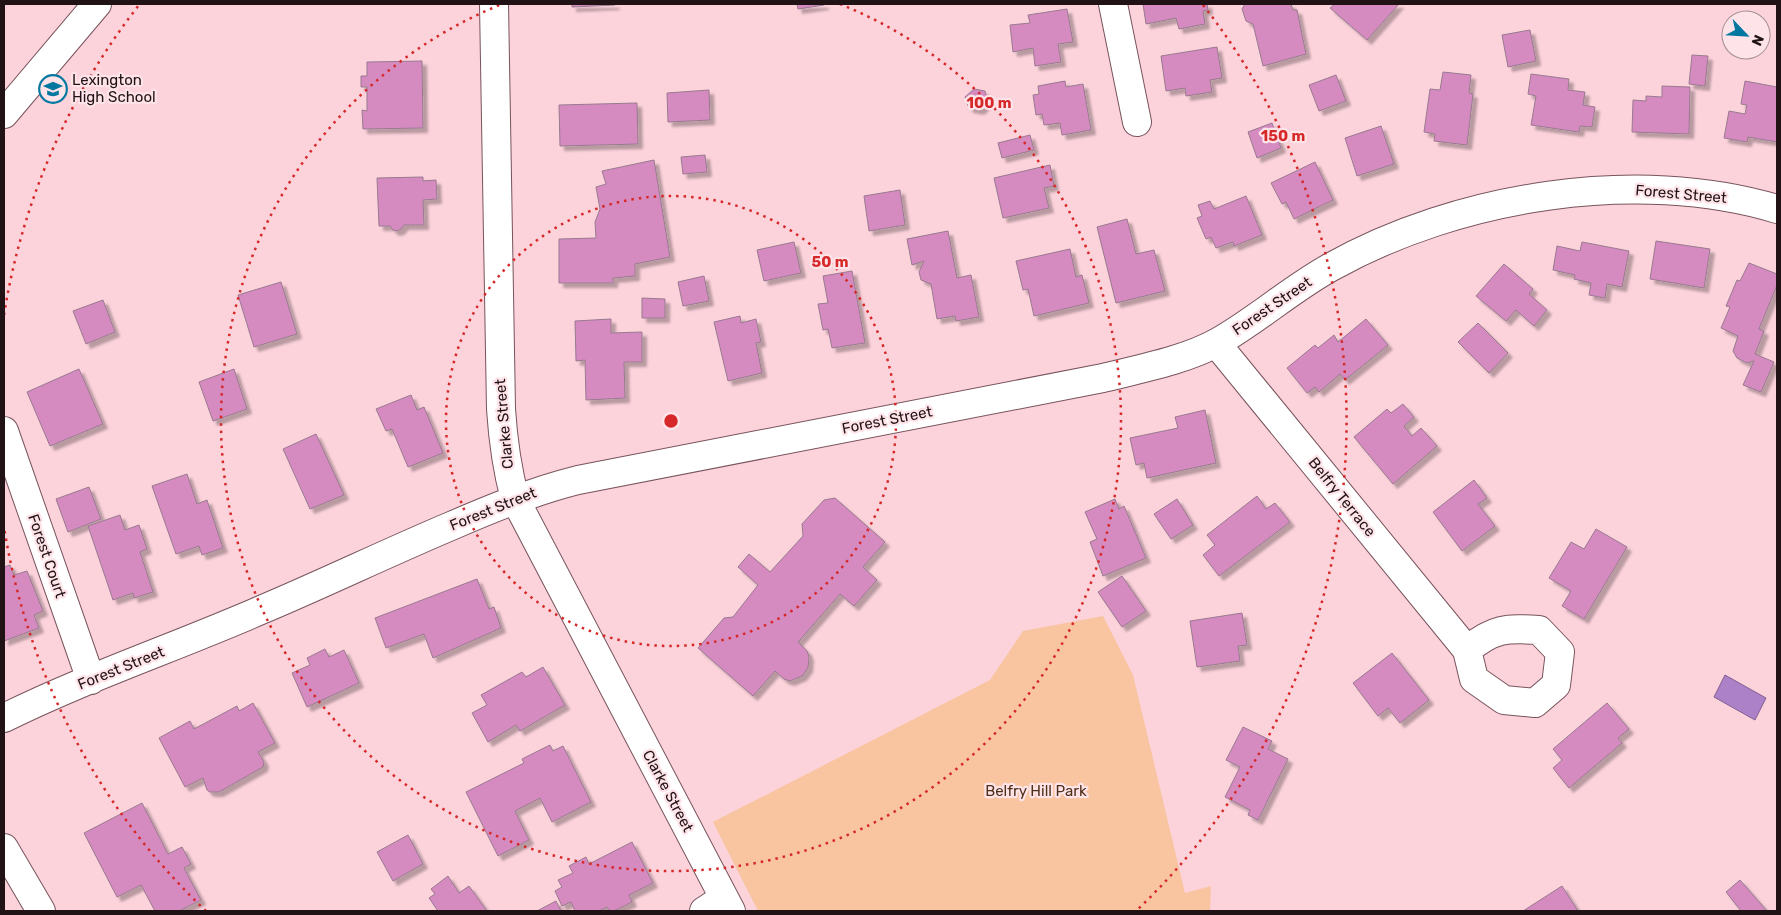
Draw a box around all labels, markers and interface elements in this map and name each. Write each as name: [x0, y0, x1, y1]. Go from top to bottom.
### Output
north arrow: [1721, 10, 1771, 60]
text: N: [1747, 32, 1767, 48]
place label: Lexington High School: [72, 71, 156, 106]
school or university icon: Lexington High School: [38, 74, 68, 104]
text: 100 m: [967, 94, 1011, 112]
text: 150 m: [1261, 127, 1305, 145]
street label: Forest Street: [1635, 181, 1728, 207]
text: 50 m: [812, 253, 848, 271]
street label: Forest Street: [1229, 273, 1315, 339]
street label: Clarke Street: [491, 378, 517, 470]
street label: Forest Street: [840, 402, 934, 438]
centre of rings: [662, 412, 680, 430]
street label: Belfry Terrace: [1305, 454, 1379, 540]
street label: Forest Street: [447, 483, 539, 535]
street label: Forest Court: [24, 512, 70, 600]
street label: Forest Street: [75, 642, 167, 694]
street label: Clarke Street: [639, 747, 697, 835]
park label: Belfry Hill Park: [985, 782, 1087, 800]

